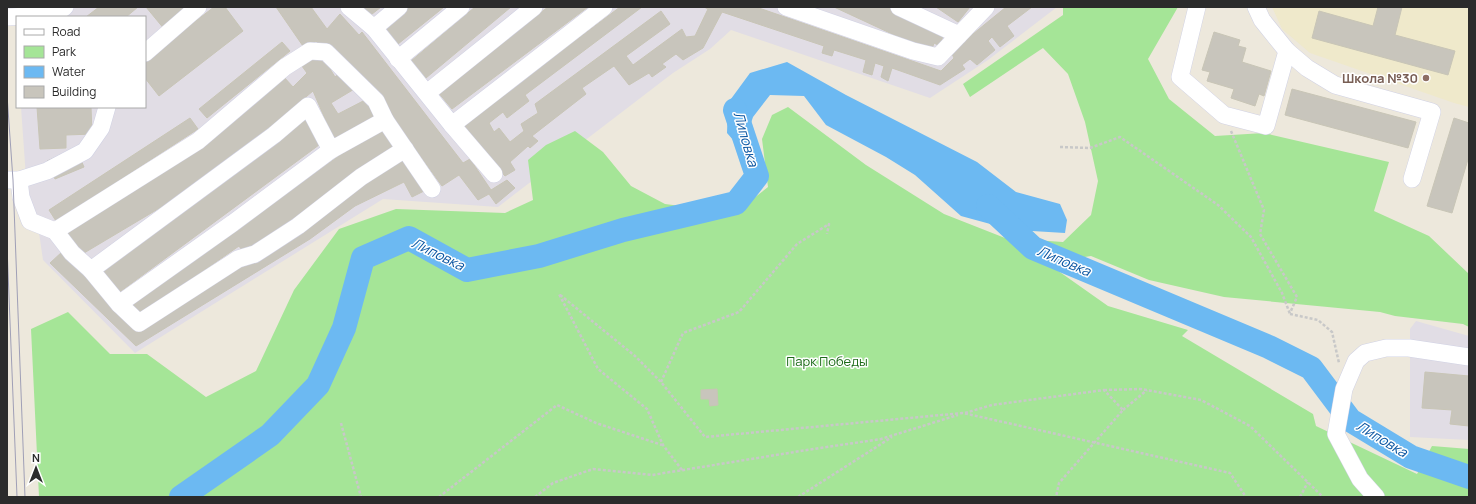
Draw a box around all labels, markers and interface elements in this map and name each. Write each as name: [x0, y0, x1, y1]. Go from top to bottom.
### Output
legend: [16, 16, 146, 108]
text: Road: [52, 23, 80, 40]
text: Park: [52, 43, 77, 60]
text: Water: [52, 63, 86, 80]
place label: Школа №30: [1342, 69, 1418, 87]
marker: Школа №30: [1421, 73, 1431, 83]
text: Building: [52, 83, 96, 100]
water label: Липовка: [730, 109, 764, 170]
water label: Липовка: [409, 233, 469, 275]
water label: Липовка: [1035, 241, 1095, 281]
park label: Парк Победы: [786, 352, 868, 370]
water label: Липовка: [1353, 416, 1412, 462]
north arrow: [16, 448, 56, 488]
text: N: [32, 450, 40, 465]

